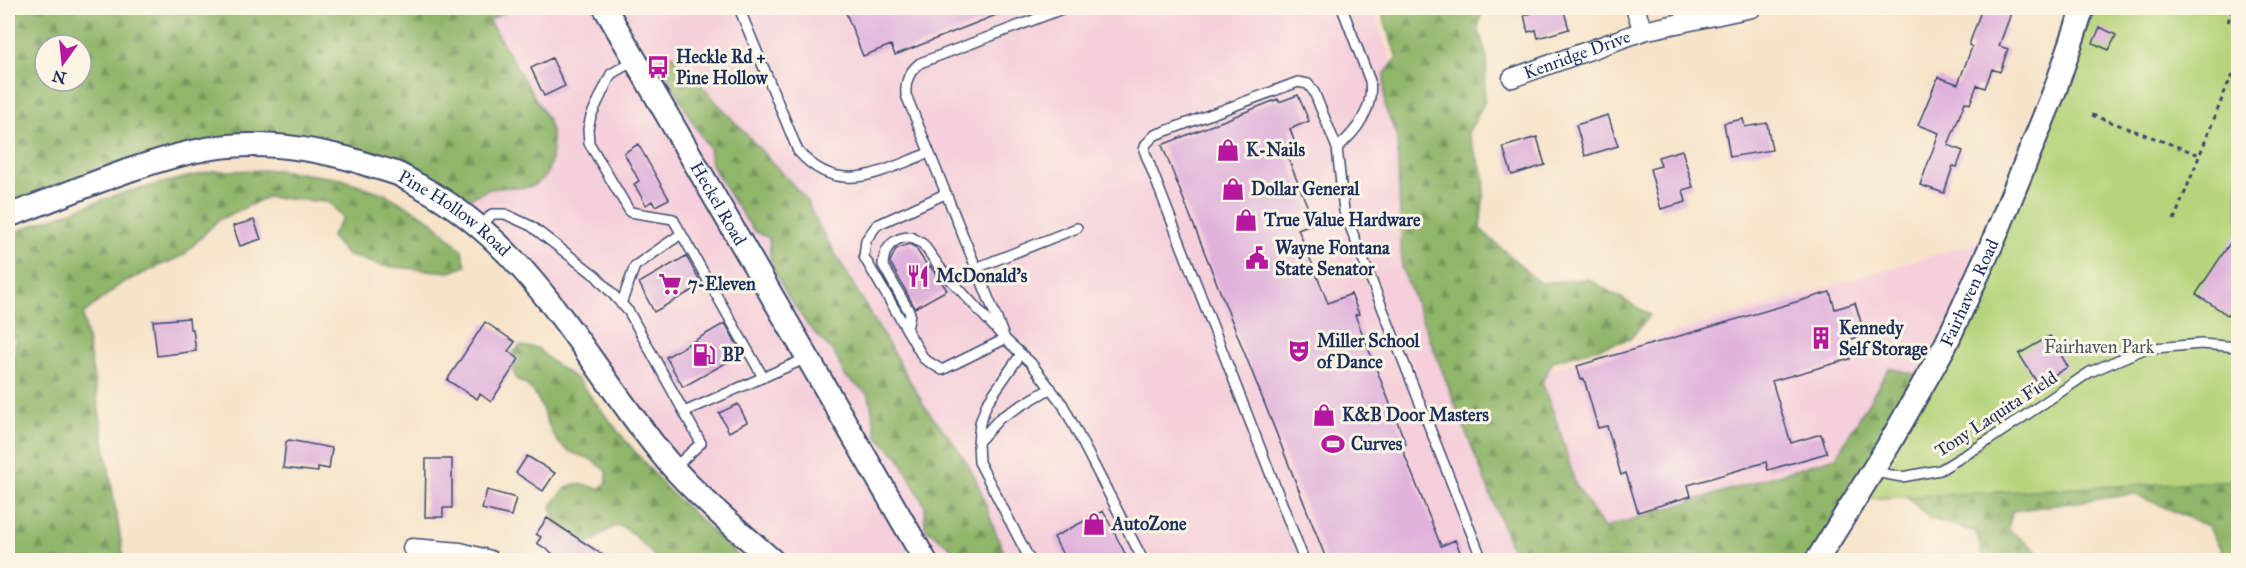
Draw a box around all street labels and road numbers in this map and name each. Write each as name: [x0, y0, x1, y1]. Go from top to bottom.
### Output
street label: Kenridge Drive: [1521, 25, 1633, 84]
street label: Heckel Road: [685, 158, 751, 249]
street label: Pine Hollow Road: [394, 165, 515, 261]
street label: Fairhaven Road: [1935, 235, 2004, 350]
street label: Tony Laquita Field: [1931, 366, 2062, 463]

